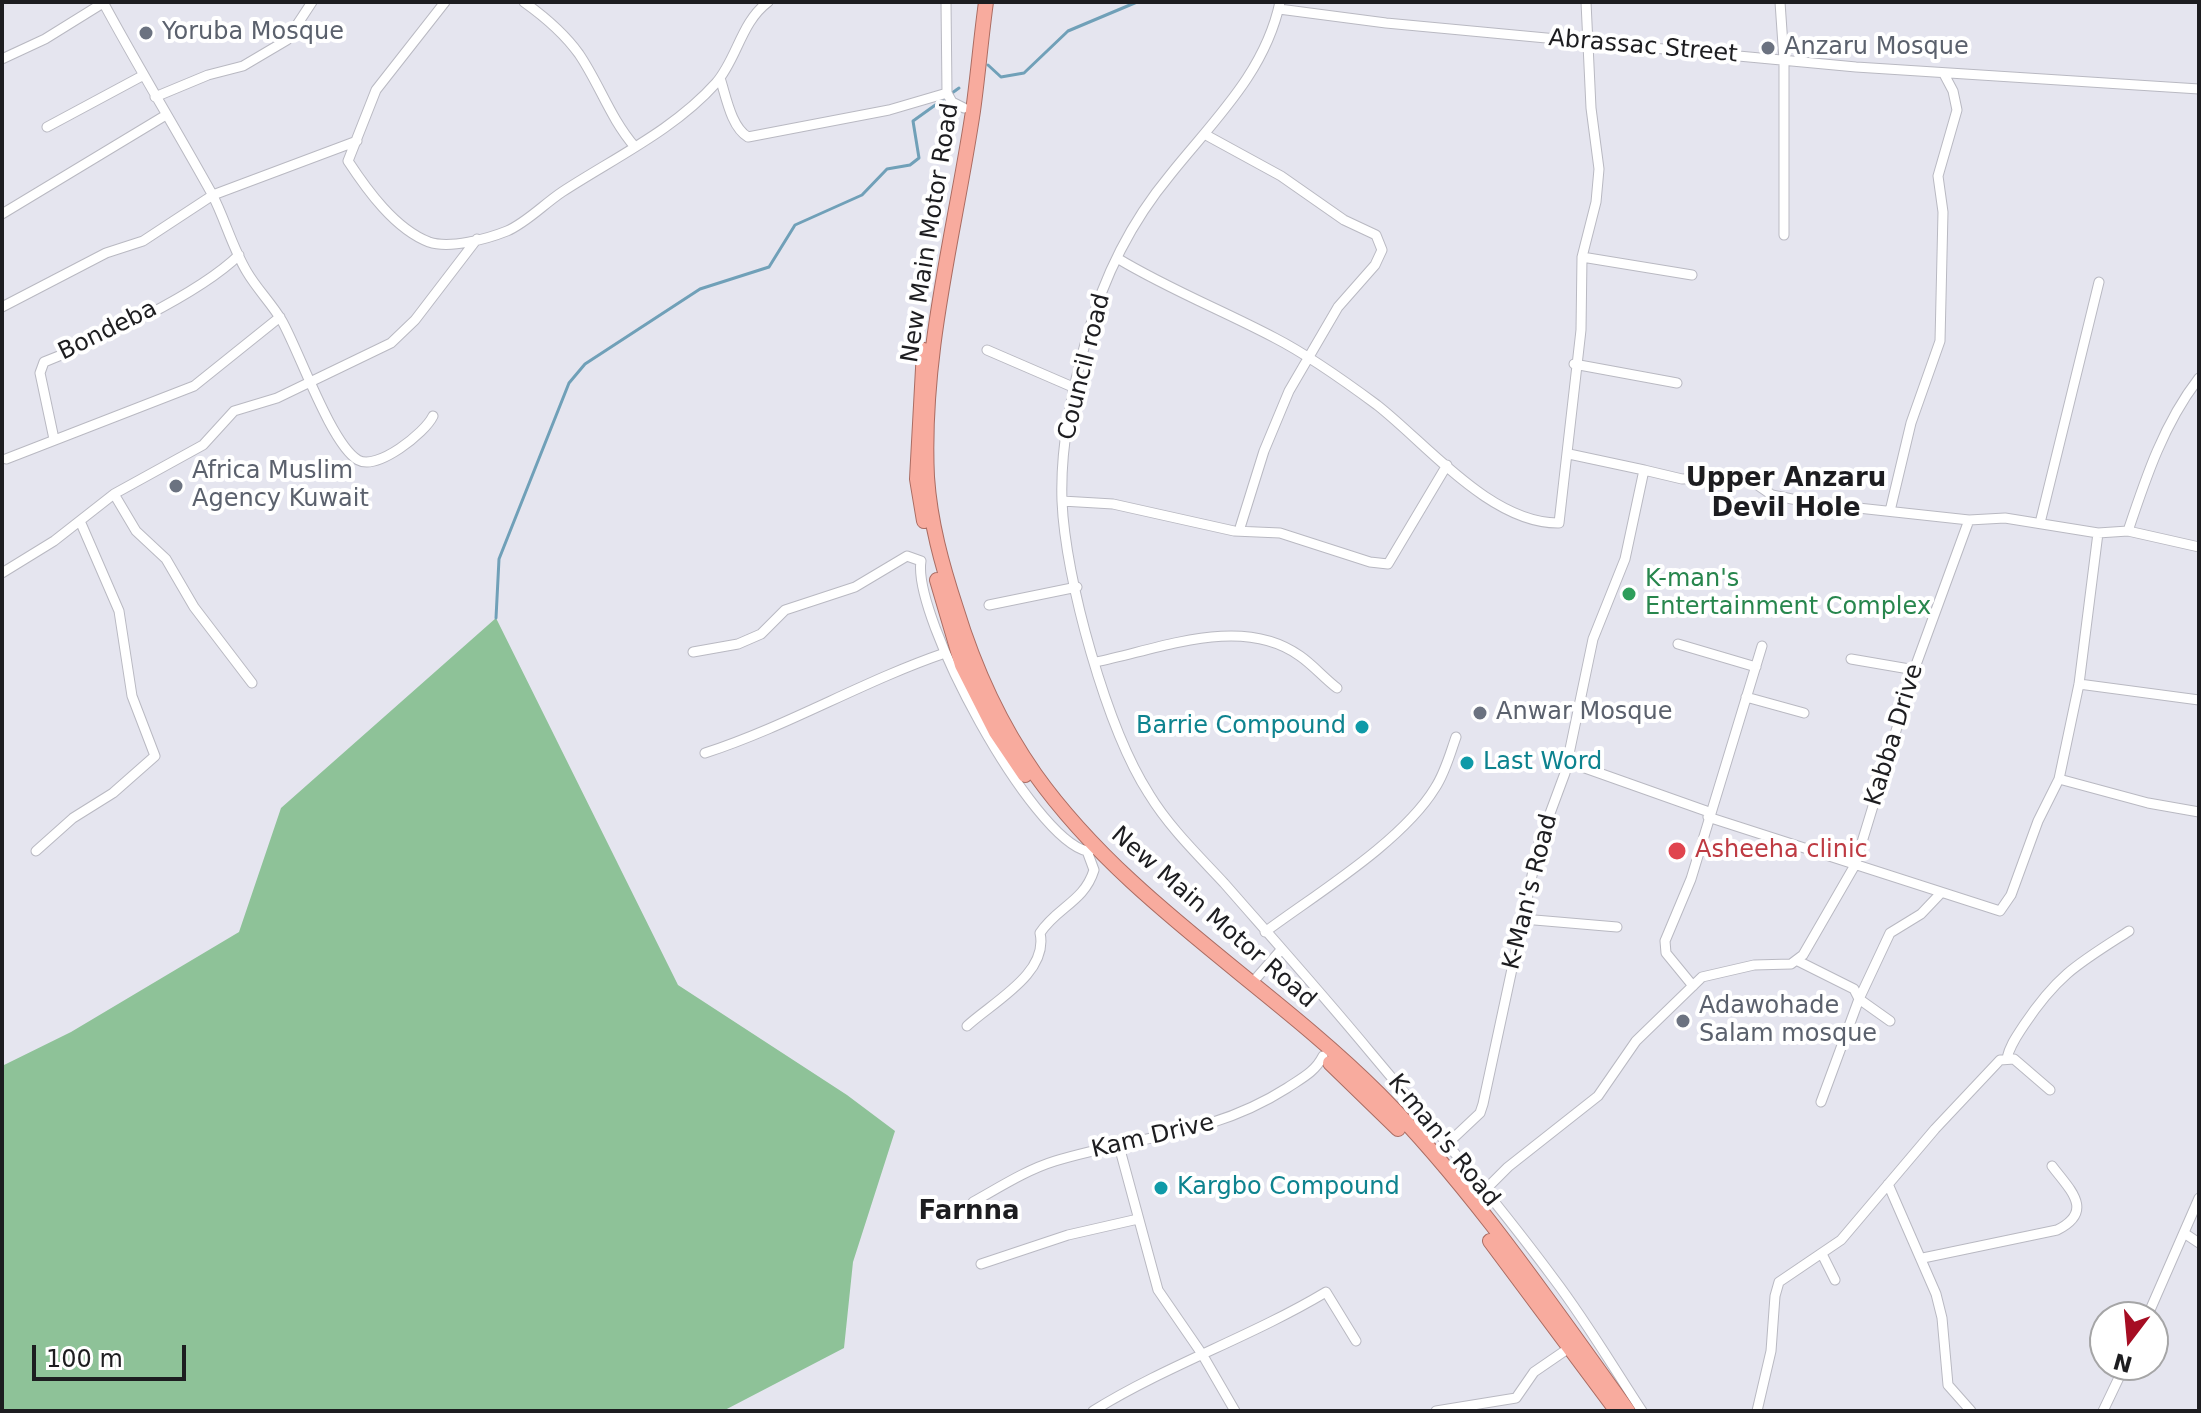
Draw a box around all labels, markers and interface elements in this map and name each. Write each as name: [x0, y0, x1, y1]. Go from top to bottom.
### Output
place label: Yoruba Mosque: [162, 19, 344, 47]
marker: Yoruba Mosque: [137, 24, 155, 42]
street label: Abrassac Street: [1547, 24, 1739, 70]
place label: Anzaru Mosque: [1784, 34, 1969, 62]
marker: Anzaru Mosque: [1759, 39, 1777, 57]
street label: New Main Motor Road: [896, 101, 966, 365]
street label: Council road: [1053, 291, 1117, 443]
street label: Bondeba: [54, 295, 162, 367]
place label: Africa Muslim Agency Kuwait: [192, 458, 369, 514]
district label: Upper Anzaru Devil Hole: [1686, 463, 1886, 524]
marker: Africa Muslim Agency Kuwait: [167, 477, 185, 495]
place label: K-man's Entertainment Complex: [1645, 566, 1931, 622]
marker: K-man's Entertainment Complex: [1620, 585, 1638, 603]
street label: Kabba Drive: [1860, 661, 1930, 809]
place label: Anwar Mosque: [1496, 699, 1673, 727]
marker: Anwar Mosque: [1471, 704, 1489, 722]
place label: Barrie Compound: [1136, 713, 1346, 741]
marker: Barrie Compound: [1353, 718, 1371, 736]
place label: Last Word: [1483, 749, 1602, 777]
marker: Last Word: [1458, 754, 1476, 772]
street label: K-Man's Road: [1498, 811, 1564, 973]
street label: New Main Motor Road: [1105, 821, 1321, 1015]
place label: Asheeha clinic: [1695, 837, 1868, 865]
marker: Asheeha clinic: [1666, 840, 1688, 862]
place label: Adawohade Salam mosque: [1699, 993, 1877, 1049]
marker: Adawohade Salam mosque: [1674, 1012, 1692, 1030]
street label: K-man's Road: [1381, 1069, 1505, 1213]
street label: Kam Drive: [1089, 1109, 1217, 1165]
place label: Kargbo Compound: [1177, 1174, 1400, 1202]
marker: Kargbo Compound: [1152, 1179, 1170, 1197]
district label: Farnna: [918, 1196, 1020, 1228]
north arrow: [2089, 1301, 2169, 1381]
scale bar: [36, 1329, 190, 1379]
text: 100 m: [46, 1345, 123, 1373]
text: N: [2111, 1348, 2135, 1377]

